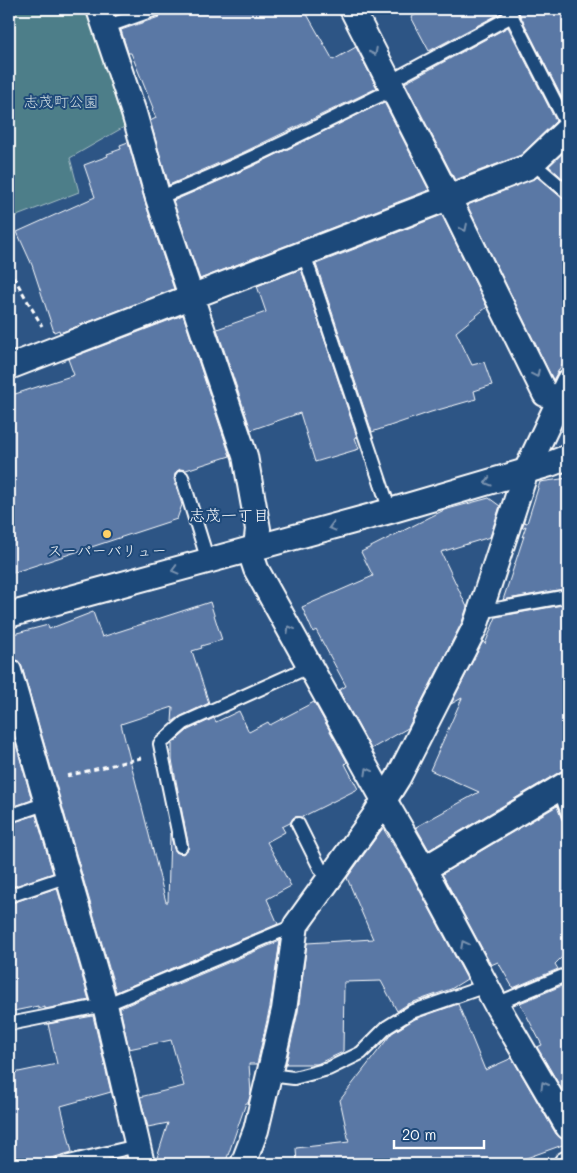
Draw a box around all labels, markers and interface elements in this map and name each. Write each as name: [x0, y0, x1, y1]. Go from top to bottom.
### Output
one-way arrow: [368, 47, 378, 56]
park label: 志茂町公園: [23, 91, 99, 111]
one-way arrow: [458, 223, 468, 232]
one-way arrow: [530, 369, 540, 378]
one-way arrow: [485, 477, 493, 487]
district label: 志茂一丁目: [189, 504, 269, 525]
one-way arrow: [329, 521, 337, 531]
marker: スーパーバリュー: [101, 528, 113, 540]
place label: スーパーバリュー: [47, 540, 167, 560]
one-way arrow: [172, 564, 180, 574]
one-way arrow: [286, 625, 296, 634]
one-way arrow: [364, 767, 374, 776]
one-way arrow: [460, 940, 470, 949]
one-way arrow: [540, 1081, 550, 1090]
scale bar: [394, 1118, 484, 1150]
text: 20 m: [402, 1124, 436, 1144]

